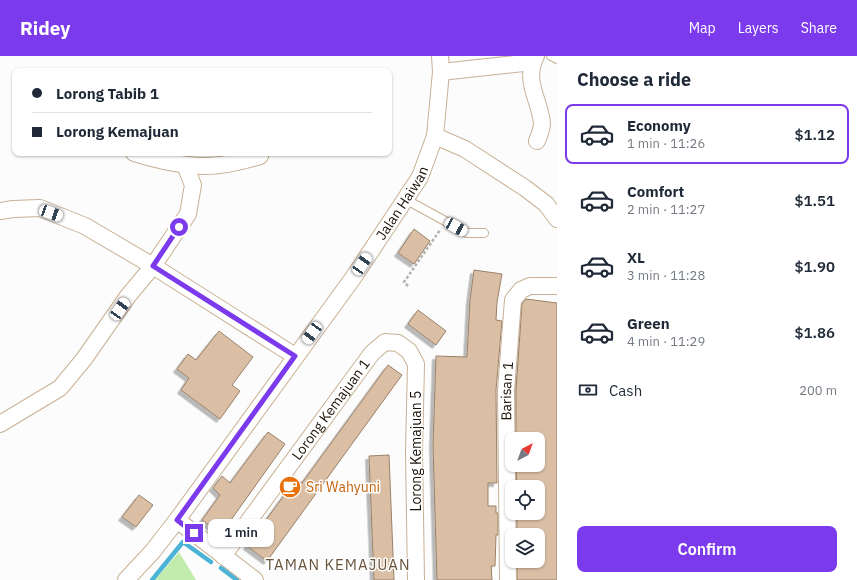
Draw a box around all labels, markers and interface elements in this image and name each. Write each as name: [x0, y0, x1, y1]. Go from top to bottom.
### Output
text: Ridey: [20, 16, 70, 40]
text: Map: [689, 19, 716, 37]
text: Layers: [738, 19, 779, 37]
text: Share: [801, 19, 837, 37]
text: Choose a ride: [577, 68, 691, 91]
text: Lorong Tabib 1: [56, 84, 159, 103]
icon: car: [579, 116, 615, 152]
text: Economy: [627, 116, 691, 135]
text: Lorong Kemajuan: [56, 122, 179, 141]
text: $1.12: [795, 125, 835, 144]
text: 1 min · 11:26: [627, 135, 705, 152]
street label: Jalan Haiwan: [372, 164, 432, 243]
icon: car: [579, 182, 615, 218]
text: Comfort: [627, 182, 684, 201]
text: $1.51: [795, 191, 835, 210]
text: 2 min · 11:27: [627, 201, 705, 218]
car: [38, 203, 64, 223]
car: [443, 216, 469, 238]
route start: [170, 218, 188, 236]
icon: car: [579, 248, 615, 284]
text: XL: [627, 248, 645, 267]
car: [350, 251, 374, 277]
text: $1.90: [795, 257, 835, 276]
text: 3 min · 11:28: [627, 267, 705, 284]
car: [108, 296, 132, 322]
icon: car: [579, 314, 615, 350]
text: Green: [627, 314, 670, 333]
car: [300, 320, 324, 346]
text: $1.86: [795, 323, 835, 342]
text: 4 min · 11:29: [627, 333, 705, 350]
street label: Lorong Kemajuan 1: [288, 355, 374, 463]
street label: Barisan 1: [497, 361, 517, 421]
icon: cash: [577, 379, 599, 401]
text: Cash: [609, 381, 642, 400]
text: 200 m: [799, 382, 837, 399]
street label: Lorong Kemajuan 5: [407, 391, 425, 511]
north arrow: [505, 432, 545, 472]
map controls: [505, 432, 545, 568]
cafe icon: Sri Wahyuni: [277, 474, 303, 500]
place label: Sri Wahyuni: [306, 478, 380, 496]
button: locate: [505, 480, 545, 520]
callout: 1 min: [208, 519, 274, 547]
route end: [185, 524, 203, 542]
text: 1 min: [224, 524, 258, 541]
button: Confirm: [577, 526, 837, 572]
button: layers: [505, 528, 545, 568]
district label: TAMAN KEMAJUAN: [265, 555, 411, 574]

